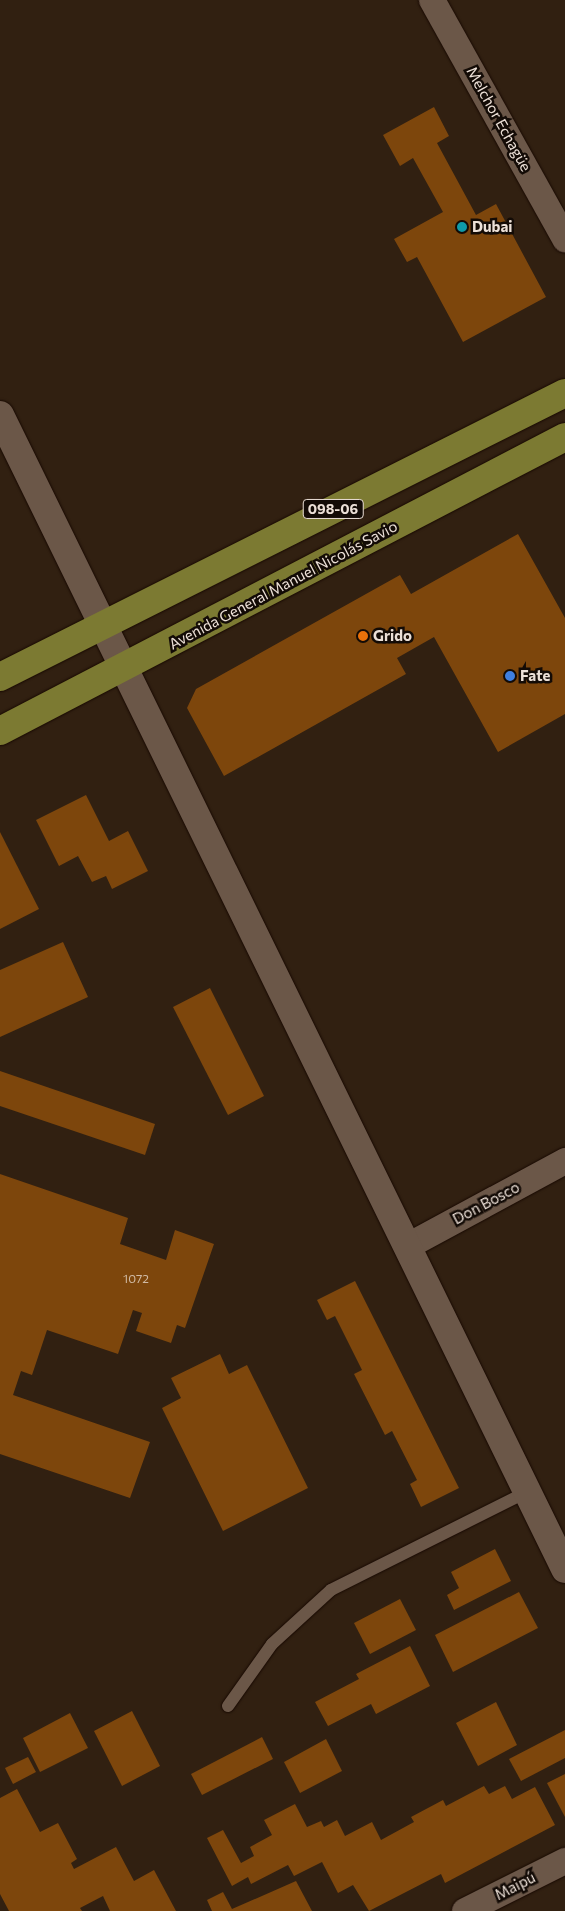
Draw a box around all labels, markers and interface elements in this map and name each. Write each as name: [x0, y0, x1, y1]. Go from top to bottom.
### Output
street label: Melchor Echagüe: [463, 63, 535, 175]
place label: Dubai: [472, 218, 513, 236]
marker: Dubai: [456, 221, 468, 233]
road number: 098-06: [302, 498, 364, 520]
street label: Avenida General Manuel Nicolás Savio: [166, 517, 400, 653]
place label: Grido: [373, 627, 412, 645]
marker: Grido: [357, 630, 369, 642]
place label: Fate: [520, 667, 550, 685]
marker: Fate: [504, 670, 516, 682]
street label: Don Bosco: [449, 1178, 523, 1228]
house number: 1072: [123, 1272, 149, 1286]
street label: Maipú: [492, 1868, 538, 1904]

